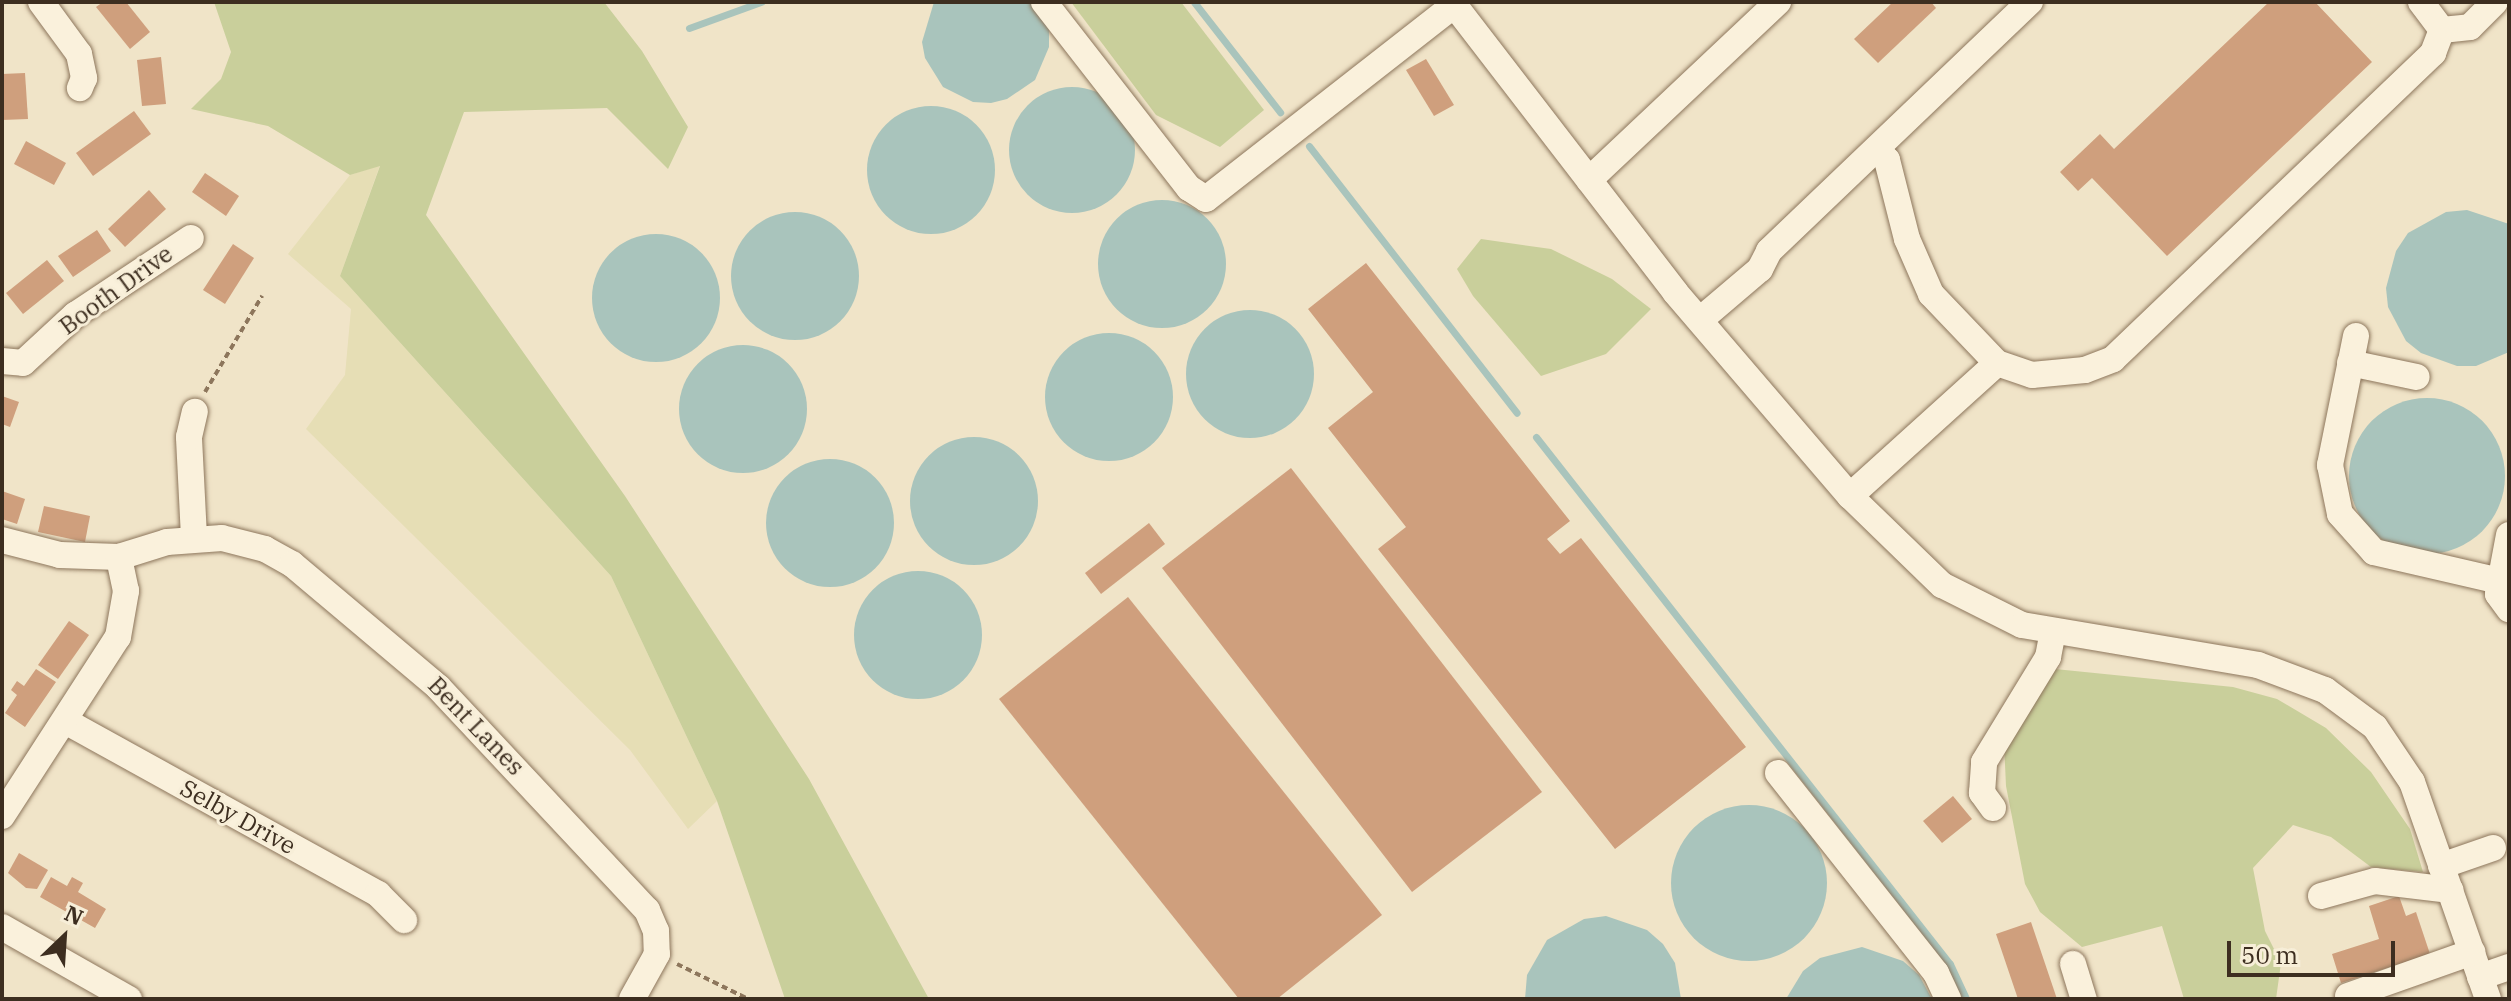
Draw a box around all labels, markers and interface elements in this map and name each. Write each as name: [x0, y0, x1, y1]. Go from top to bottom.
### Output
street label: Booth Drive: [54, 239, 178, 341]
street label: Bent Lanes: [422, 671, 530, 781]
street label: Selby Drive: [175, 774, 301, 860]
north arrow: [24, 897, 104, 977]
text: N: [60, 898, 88, 932]
scale bar: [2231, 925, 2399, 975]
text: 50 m: [2241, 939, 2298, 971]

